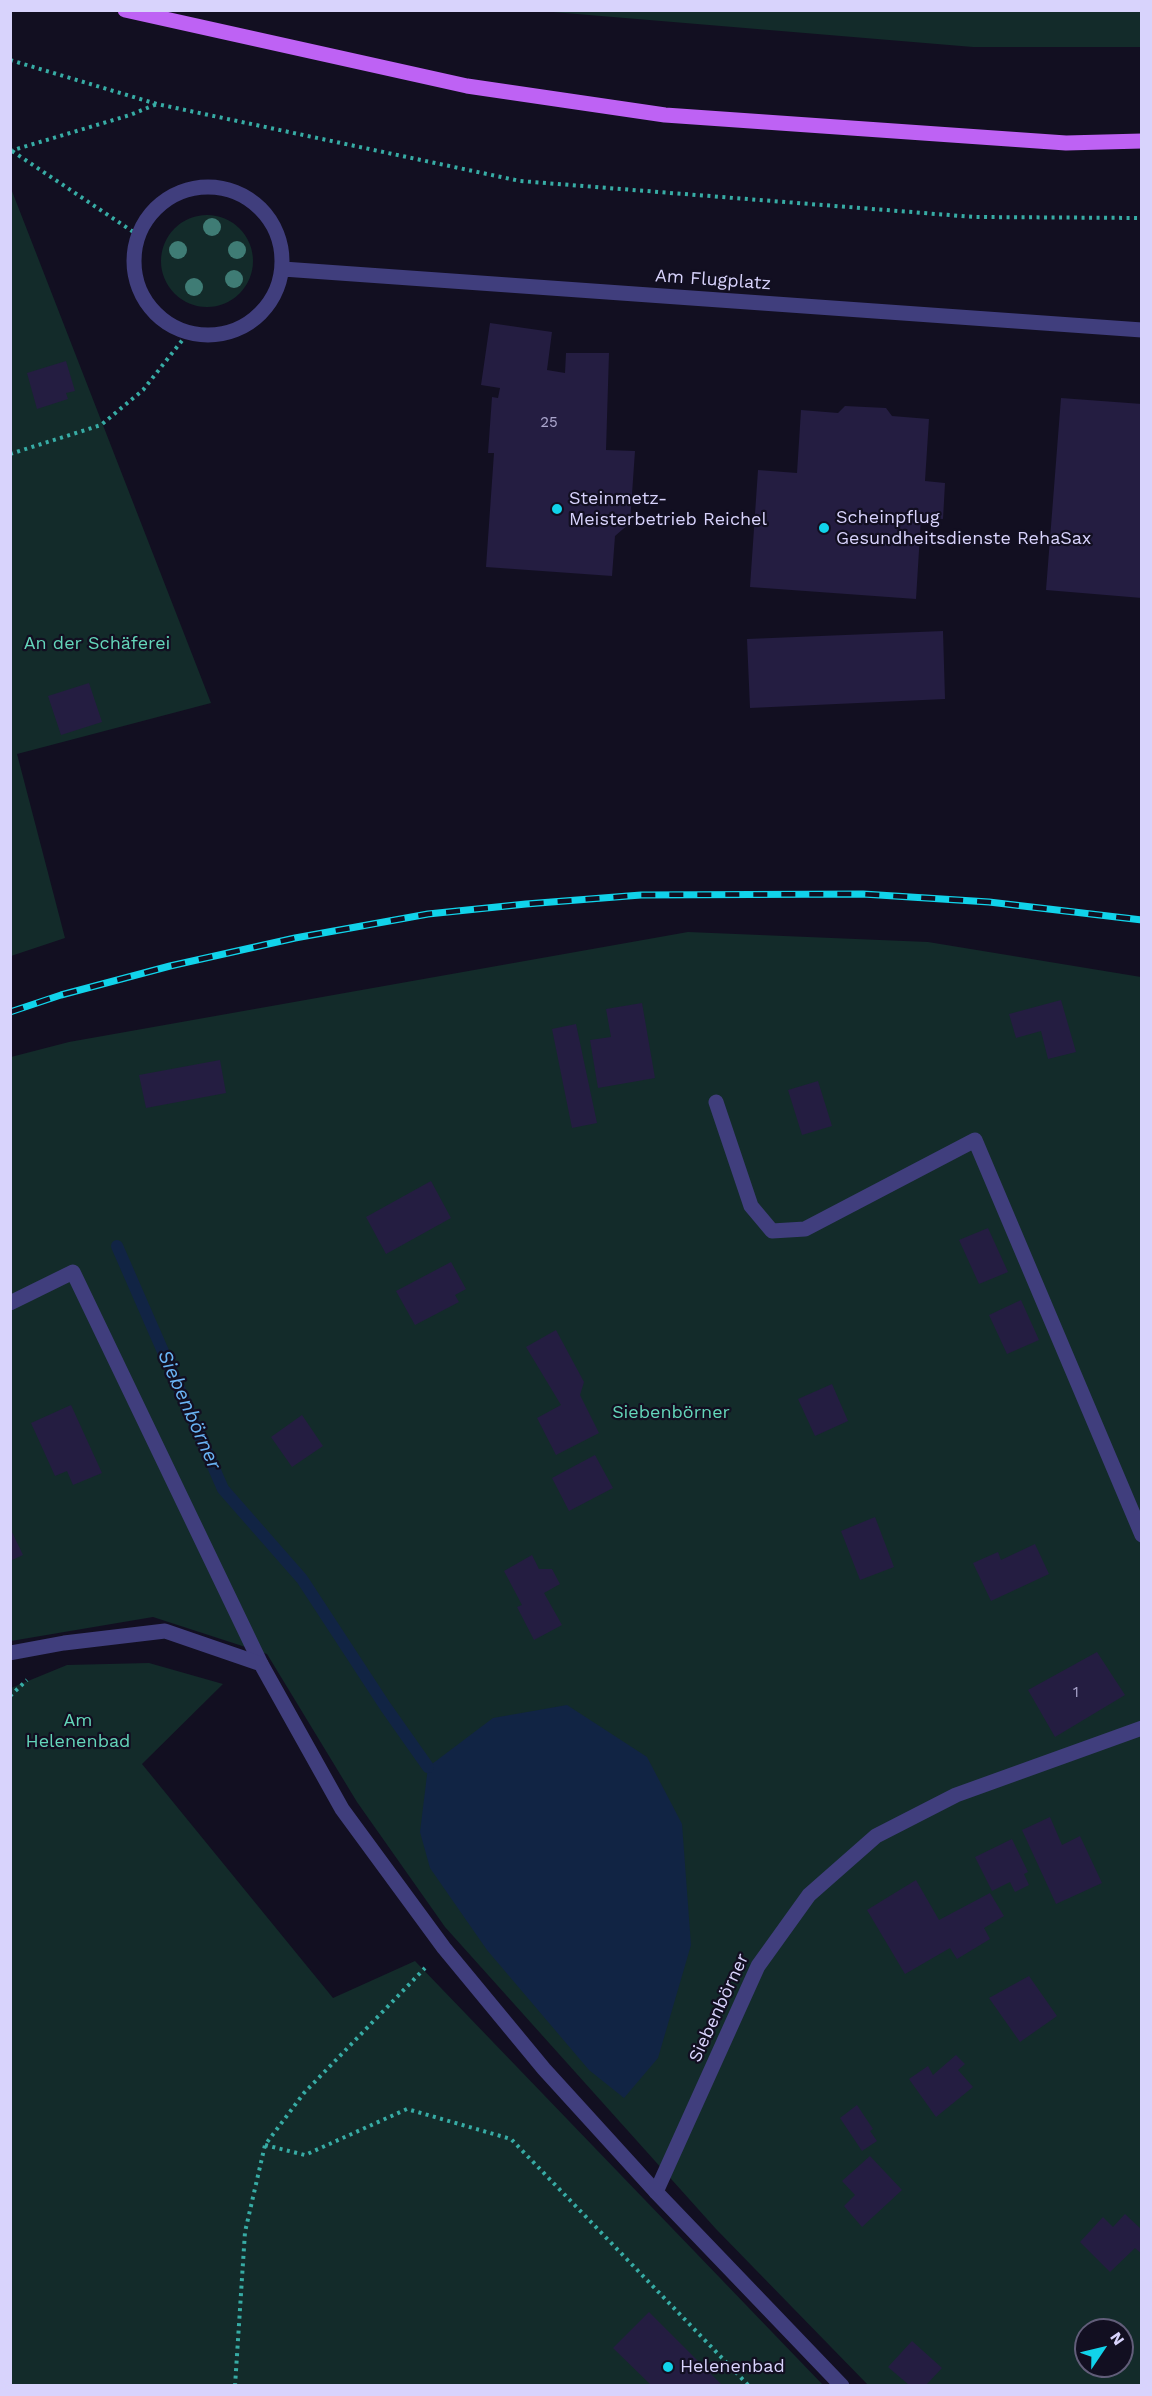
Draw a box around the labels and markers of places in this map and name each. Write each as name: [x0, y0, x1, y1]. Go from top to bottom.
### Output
place label: Steinmetz- Meisterbetrieb Reichel: [569, 488, 767, 530]
marker: Steinmetz- Meisterbetrieb Reichel: [550, 502, 564, 516]
place label: Scheinpflug Gesundheitsdienste RehaSax: [836, 507, 1091, 550]
marker: Scheinpflug Gesundheitsdienste RehaSax: [817, 521, 831, 535]
place label: Helenenbad: [680, 2356, 785, 2378]
marker: Helenenbad: [661, 2360, 675, 2374]

